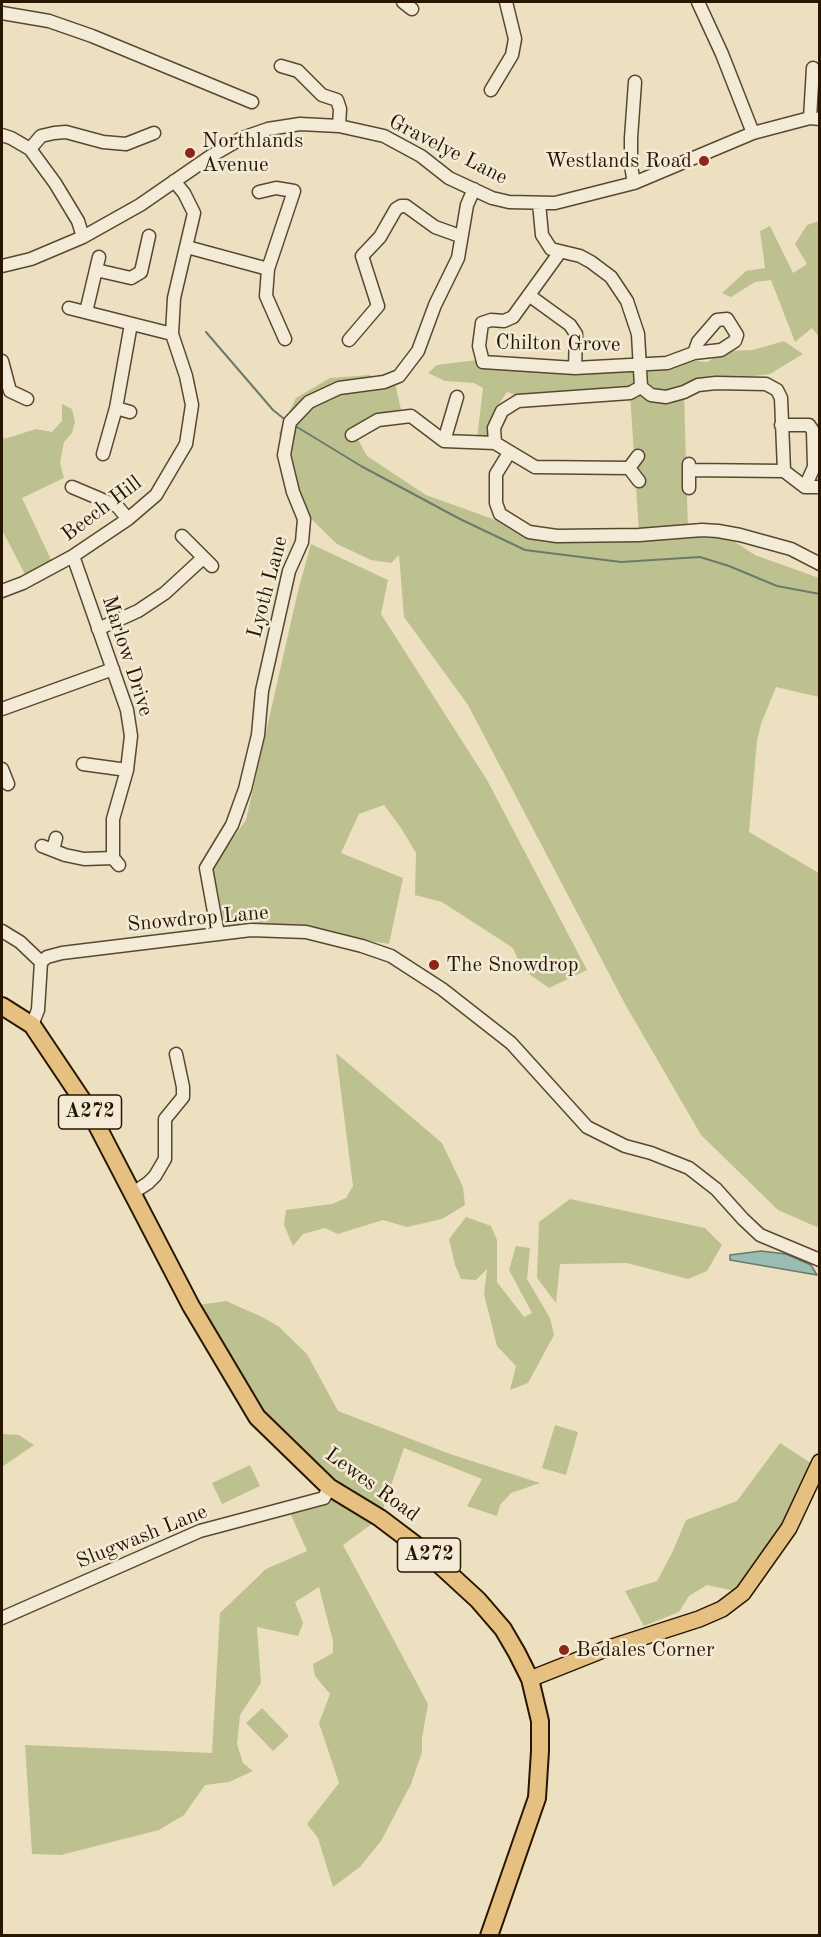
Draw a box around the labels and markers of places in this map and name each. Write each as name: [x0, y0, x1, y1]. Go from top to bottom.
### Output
place label: Northlands Avenue: [202, 128, 303, 178]
marker: Northlands Avenue: [183, 146, 197, 160]
place label: Westlands Road: [545, 148, 692, 174]
marker: Westlands Road: [697, 154, 711, 168]
place label: The Snowdrop: [446, 952, 579, 978]
marker: The Snowdrop: [427, 958, 441, 972]
place label: Bedales Corner: [576, 1637, 715, 1663]
marker: Bedales Corner: [557, 1643, 571, 1657]

